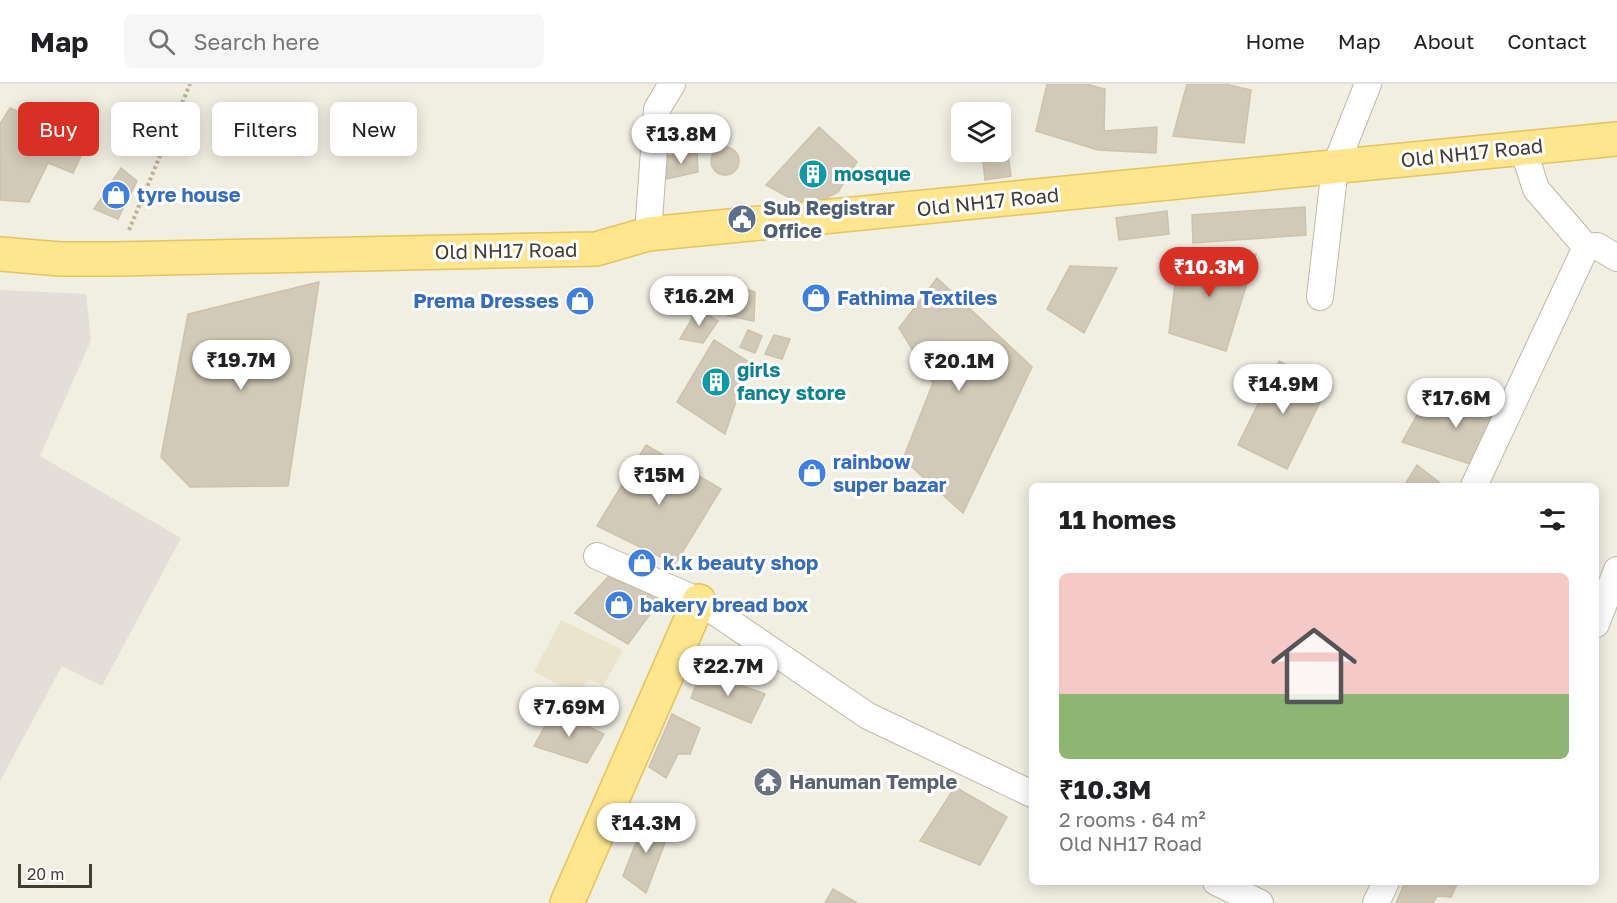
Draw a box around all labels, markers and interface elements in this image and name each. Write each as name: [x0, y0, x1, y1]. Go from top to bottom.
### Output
search box: [124, 14, 544, 68]
text: Map: [30, 25, 88, 58]
icon: search: [145, 25, 178, 58]
text: Search here: [193, 28, 319, 55]
text: Home: [1245, 28, 1305, 54]
text: Map: [1338, 28, 1381, 54]
text: About: [1414, 28, 1474, 54]
text: Contact: [1507, 28, 1587, 54]
chip: Buy: [18, 102, 99, 156]
chip: Rent: [111, 102, 200, 156]
chip: Filters: [212, 102, 318, 156]
chip: New: [330, 102, 417, 156]
map controls: [951, 102, 1011, 162]
button: layers: [951, 102, 1011, 162]
pin: ₹13.8M: [632, 114, 730, 165]
text: ₹13.8M: [646, 121, 716, 145]
street label: Old NH17 Road: [1400, 133, 1544, 171]
building icon: mosque: [797, 158, 829, 190]
place label: mosque: [834, 161, 911, 185]
shop icon: tyre house: [100, 179, 132, 211]
place label: tyre house: [137, 182, 241, 206]
street label: Old NH17 Road: [916, 182, 1060, 220]
place label: Sub Registrar Office: [763, 195, 895, 242]
public building icon: Sub Registrar Office: [726, 203, 758, 235]
street label: Old NH17 Road: [434, 237, 578, 263]
pin: ₹10.3M: [1160, 247, 1258, 298]
text: ₹10.3M: [1173, 254, 1245, 278]
pin: ₹16.2M: [650, 276, 748, 327]
shop icon: Fathima Textiles: [800, 282, 832, 314]
text: ₹16.2M: [664, 283, 734, 307]
shop icon: Prema Dresses: [564, 285, 596, 317]
place label: Fathima Textiles: [837, 285, 998, 309]
place label: Prema Dresses: [413, 288, 559, 312]
pin: ₹19.7M: [192, 340, 290, 391]
pin: ₹20.1M: [910, 341, 1008, 392]
text: ₹19.7M: [206, 347, 276, 371]
text: ₹20.1M: [923, 348, 995, 372]
place label: girls fancy store: [737, 357, 846, 404]
pin: ₹14.9M: [1234, 364, 1332, 415]
building icon: girls fancy store: [700, 366, 732, 398]
text: ₹14.9M: [1247, 371, 1319, 395]
pin: ₹17.6M: [1407, 378, 1505, 429]
text: ₹17.6M: [1421, 385, 1491, 409]
place label: rainbow super bazar: [833, 449, 947, 496]
pin: ₹15M: [623, 455, 695, 506]
shop icon: rainbow super bazar: [796, 457, 828, 489]
text: ₹15M: [633, 462, 685, 486]
icon: filters: [1536, 503, 1569, 536]
text: 11 homes: [1059, 504, 1176, 535]
shop icon: k.k beauty shop: [626, 547, 658, 579]
place label: k.k beauty shop: [663, 550, 818, 574]
shop icon: bakery bread box: [603, 589, 635, 621]
place label: bakery bread box: [640, 592, 809, 616]
icon: home: [1260, 612, 1368, 720]
pin: ₹22.7M: [679, 646, 777, 697]
text: ₹22.7M: [693, 653, 763, 677]
pin: ₹7.69M: [520, 687, 618, 738]
text: ₹7.69M: [533, 694, 605, 718]
temple icon: Hanuman Temple: [752, 766, 784, 798]
place label: Hanuman Temple: [789, 769, 958, 793]
text: ₹10.3M: [1059, 774, 1151, 805]
pin: ₹14.3M: [597, 803, 695, 854]
text: 2 rooms · 64 m²: [1059, 807, 1206, 831]
text: ₹14.3M: [611, 810, 681, 834]
text: Old NH17 Road: [1059, 831, 1202, 855]
scale bar: [18, 861, 92, 888]
text: 20 m: [27, 864, 64, 884]

